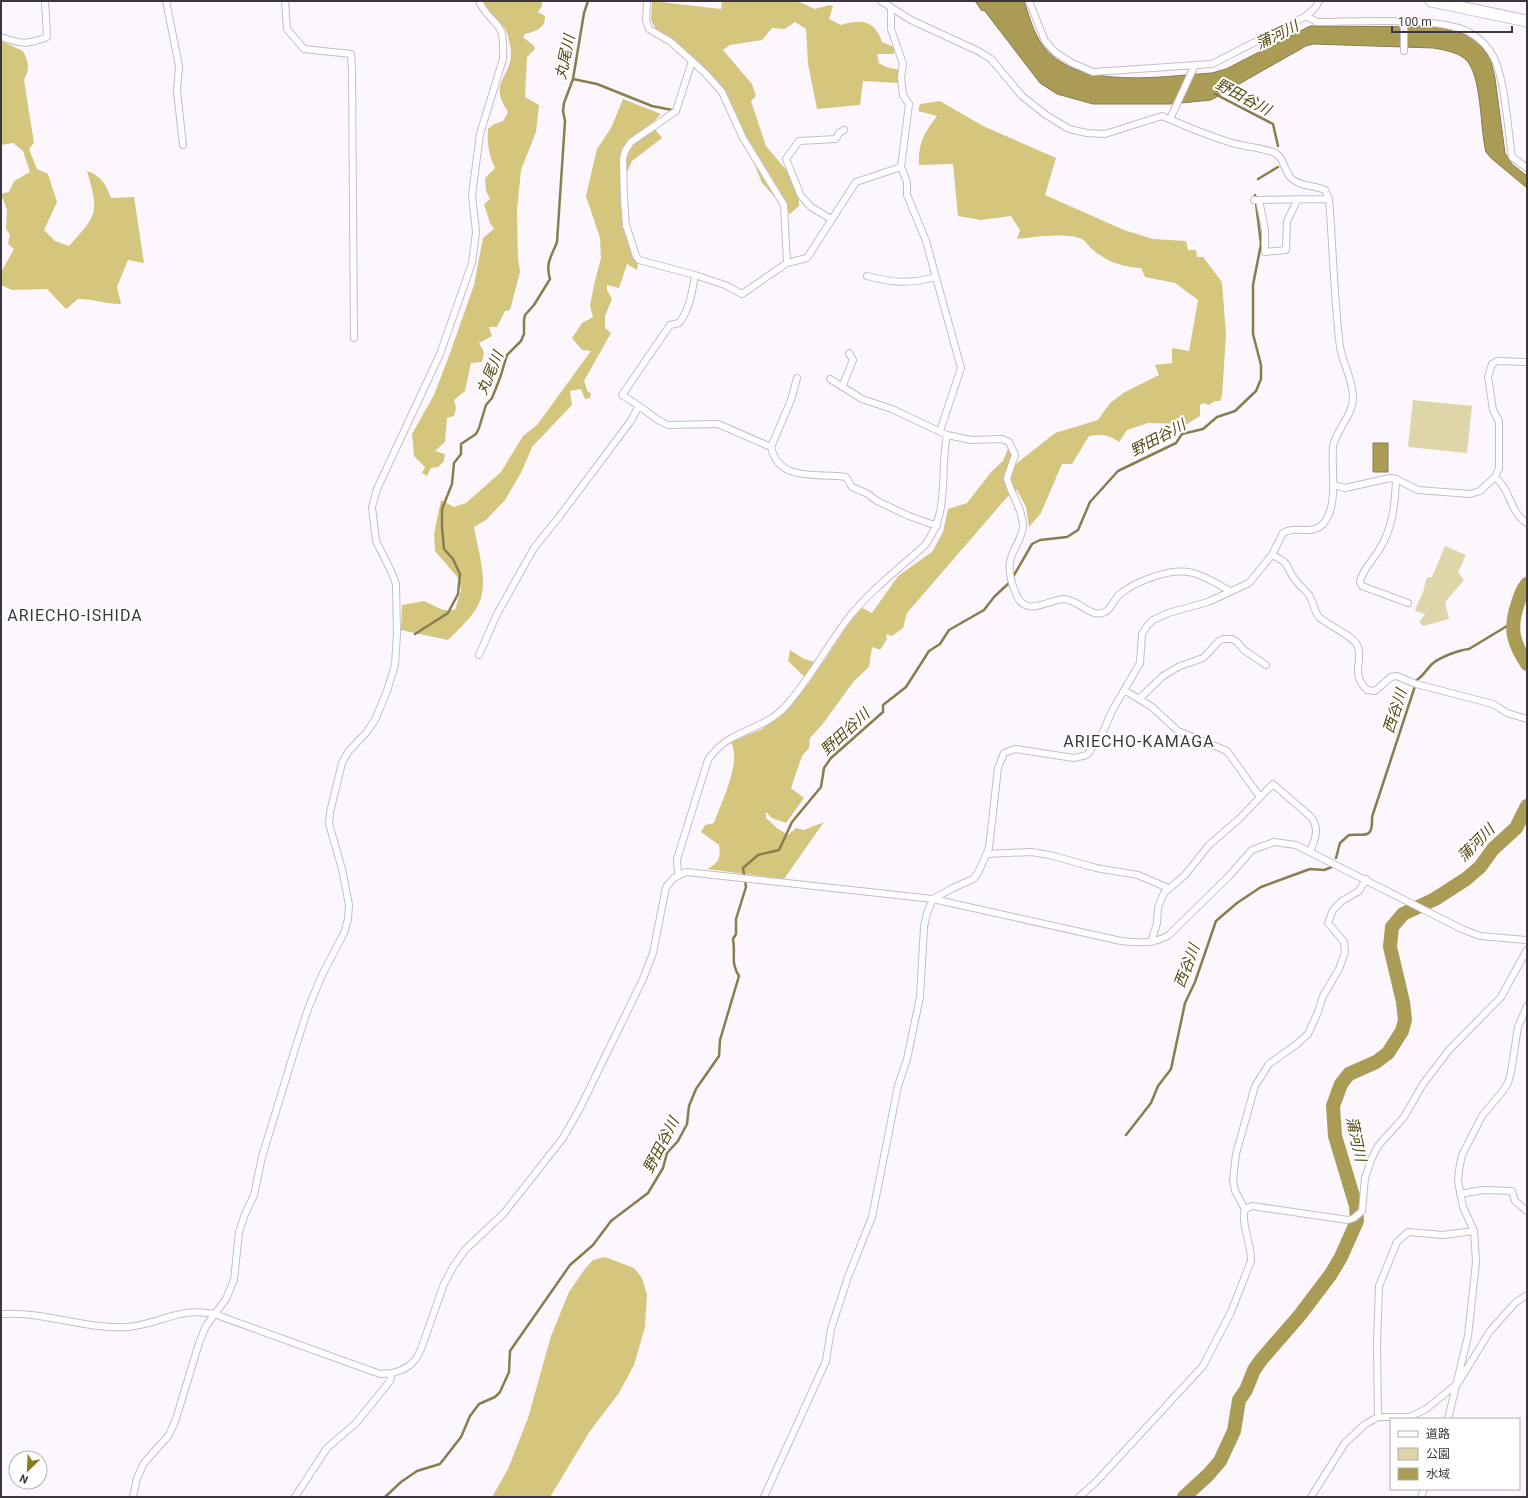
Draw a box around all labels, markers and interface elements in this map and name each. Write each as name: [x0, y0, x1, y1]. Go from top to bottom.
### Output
scale bar: [1392, 8, 1512, 34]
text: 100 m: [1398, 15, 1432, 29]
water label: 蒲河川: [1253, 16, 1303, 53]
water label: 丸尾川: [552, 31, 579, 81]
water label: 野田谷川: [1212, 75, 1275, 120]
water label: 丸尾川: [473, 347, 508, 397]
water label: 野田谷川: [1127, 415, 1190, 460]
district label: ARIECHO-ISHIDA: [7, 606, 143, 625]
water label: 西谷川: [1379, 685, 1411, 735]
water label: 野田谷川: [817, 704, 875, 759]
district label: ARIECHO-KAMAGA: [1063, 732, 1215, 751]
water label: 蒲河川: [1454, 819, 1500, 865]
water label: 西谷川: [1171, 940, 1204, 990]
water label: 野田谷川: [639, 1112, 684, 1176]
water label: 蒲河川: [1343, 1115, 1370, 1165]
legend: [1390, 1418, 1520, 1490]
text: 道路: [1426, 1427, 1450, 1441]
text: 公園: [1426, 1447, 1450, 1461]
north arrow: [8, 1450, 48, 1490]
text: 水域: [1426, 1467, 1450, 1481]
text: N: [18, 1471, 30, 1486]

